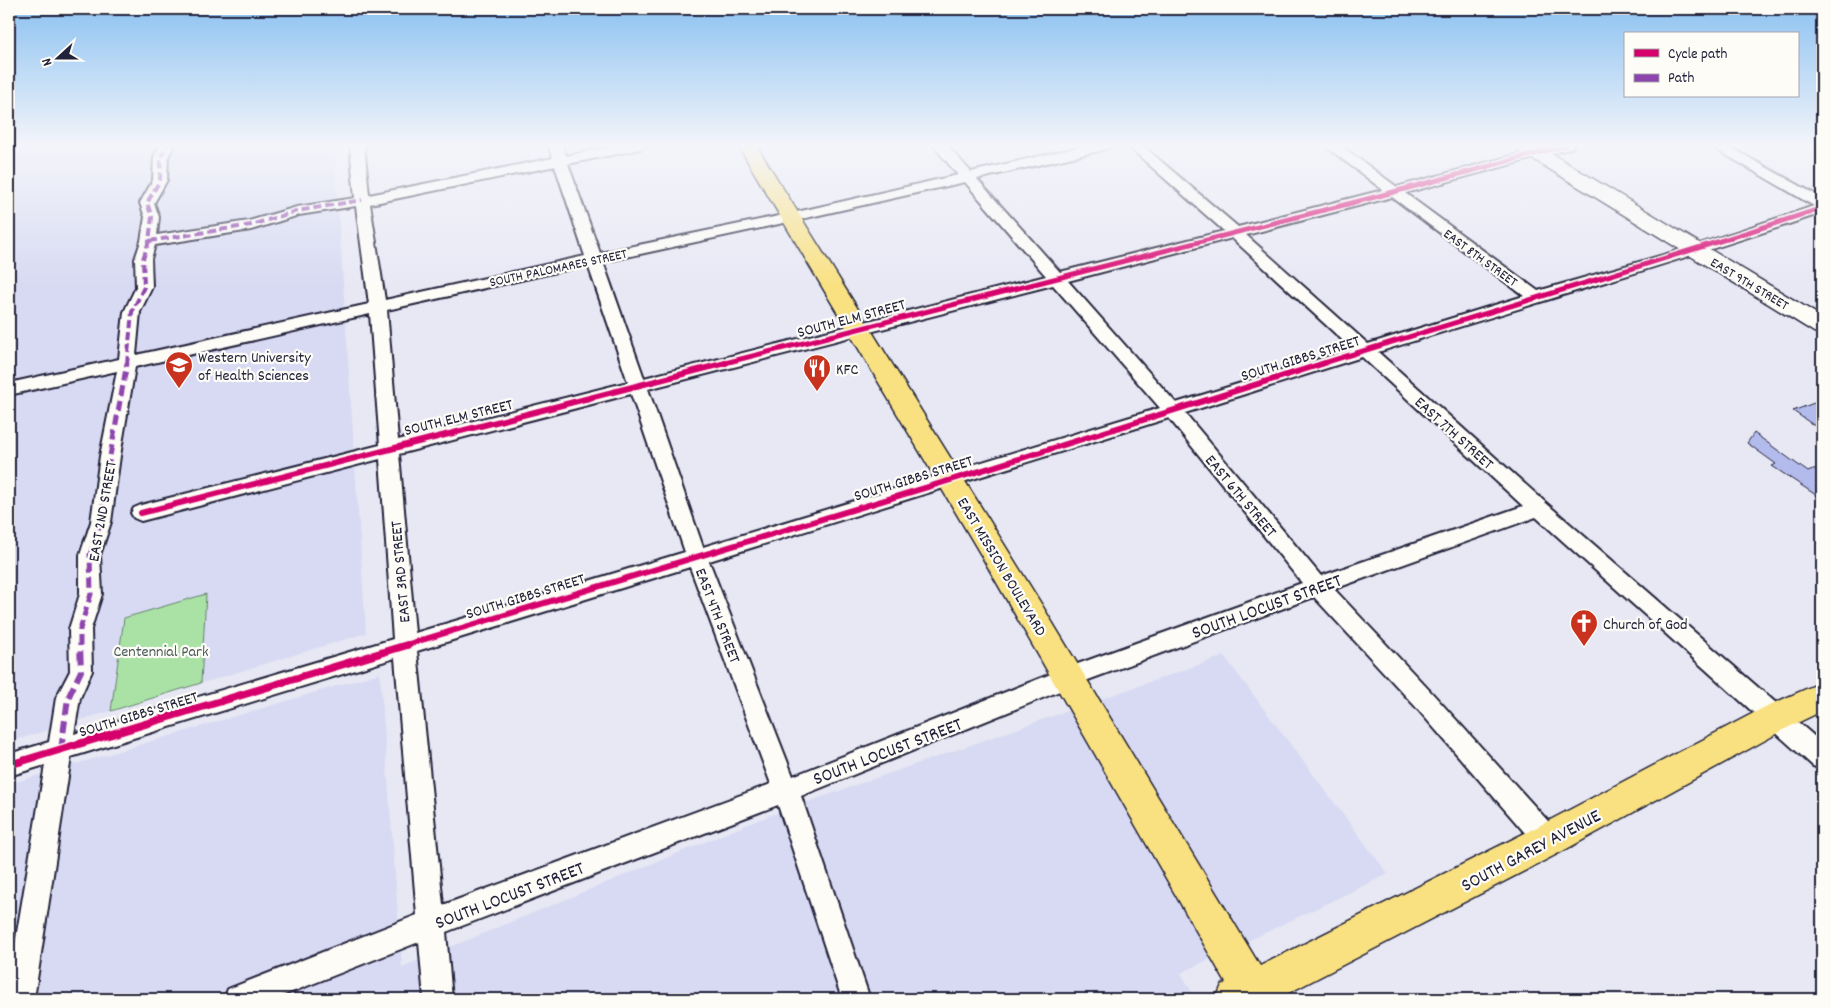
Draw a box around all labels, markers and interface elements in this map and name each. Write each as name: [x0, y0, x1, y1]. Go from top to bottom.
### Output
north arrow: [32, 32, 82, 82]
legend: [1624, 32, 1798, 98]
text: Cycle path: [1668, 44, 1728, 66]
text: N: [37, 55, 58, 69]
text: Path: [1668, 68, 1694, 90]
street label: EAST 8TH STREET: [1439, 225, 1521, 293]
street label: SOUTH PALOMARES STREET: [488, 245, 629, 293]
street label: EAST 9TH STREET: [1706, 253, 1792, 316]
street label: SOUTH ELM STREET: [795, 294, 909, 345]
street label: SOUTH GIBBS STREET: [1238, 330, 1364, 388]
place label: Western University of Health Sciences: [198, 347, 311, 388]
school or university icon: Western University of Health Sciences: [164, 350, 194, 389]
restaurant icon: KFC: [802, 353, 832, 392]
place label: KFC: [836, 359, 859, 382]
street label: EAST 7TH STREET: [1409, 392, 1499, 476]
street label: SOUTH ELM STREET: [402, 394, 516, 443]
street label: SOUTH GIBBS STREET: [851, 450, 977, 508]
street label: EAST 6TH STREET: [1199, 450, 1282, 543]
street label: EAST 2ND STREET: [83, 459, 124, 564]
street label: EAST MISSION BOULEVARD: [950, 494, 1051, 641]
street label: EAST 3RD STREET: [386, 519, 417, 624]
street label: EAST 4TH STREET: [688, 565, 746, 667]
street label: SOUTH GIBBS STREET: [463, 568, 589, 626]
street label: SOUTH LOCUST STREET: [1188, 568, 1346, 648]
church icon: Church of God: [1569, 608, 1599, 647]
place label: Church of God: [1603, 614, 1688, 637]
park label: Centennial Park: [113, 641, 209, 664]
street label: SOUTH GIBBS STREET: [76, 686, 202, 744]
street label: SOUTH LOCUST STREET: [810, 712, 967, 794]
street label: SOUTH GAREY AVENUE: [1457, 804, 1607, 900]
street label: SOUTH LOCUST STREET: [432, 856, 589, 938]

